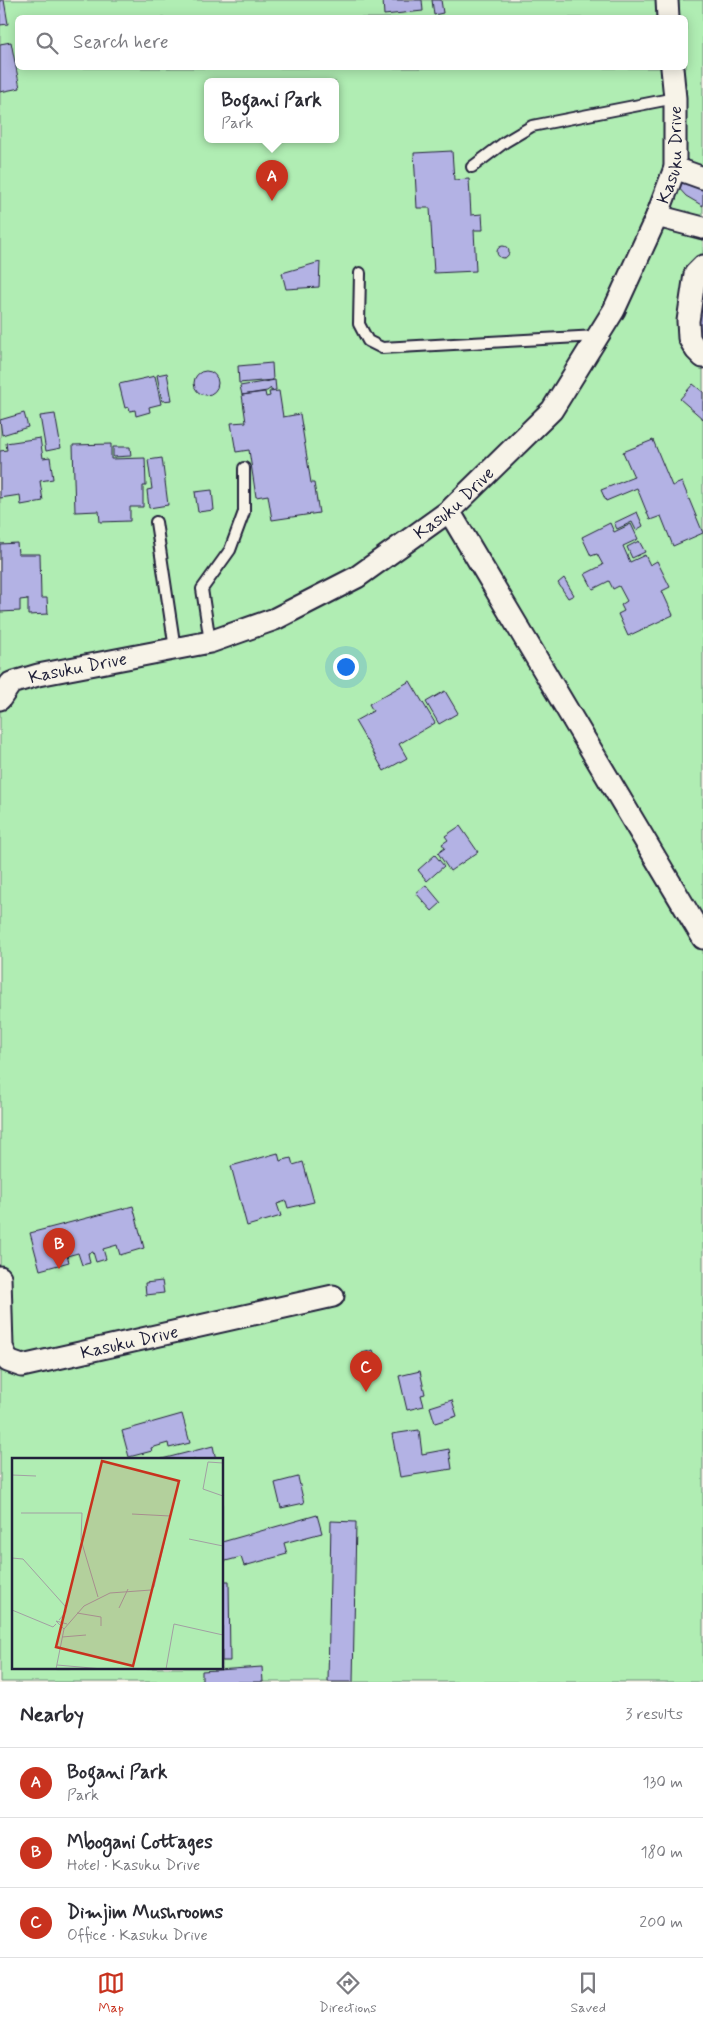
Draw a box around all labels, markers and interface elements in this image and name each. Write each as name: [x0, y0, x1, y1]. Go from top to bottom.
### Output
search box: [15, 15, 688, 70]
icon: search: [33, 29, 61, 57]
text: Search here: [73, 30, 169, 55]
popup: [204, 78, 339, 143]
text: Bogani Park: [221, 88, 322, 113]
street label: Kasuku Drive: [652, 106, 688, 208]
text: Park: [221, 113, 253, 134]
pin: A: [256, 160, 288, 201]
street label: Kasuku Drive: [409, 462, 500, 545]
street label: Kasuku Drive: [26, 647, 129, 690]
your location: [333, 654, 359, 680]
pin: B: [43, 1228, 75, 1269]
street label: Kasuku Drive: [78, 1320, 181, 1365]
pin: C: [350, 1351, 382, 1392]
inset map: [12, 1458, 224, 1670]
text: Nearby: [20, 1701, 84, 1729]
text: 3 results: [625, 1704, 683, 1725]
text: Bogani Park: [67, 1760, 167, 1785]
text: A: [31, 1772, 41, 1793]
text: 130 m: [642, 1772, 683, 1793]
text: Park: [67, 1785, 99, 1806]
text: Mbogani Cottages: [67, 1830, 213, 1855]
text: B: [31, 1842, 41, 1863]
text: 180 m: [640, 1842, 683, 1863]
text: Hotel · Kasuku Drive: [67, 1855, 200, 1876]
text: Dimjim Mushrooms: [67, 1900, 223, 1925]
text: C: [30, 1912, 42, 1933]
text: 200 m: [639, 1912, 683, 1933]
text: Office · Kasuku Drive: [67, 1925, 208, 1946]
tab: Map: [97, 1969, 125, 2017]
tab: Directions: [319, 1969, 377, 2017]
tab: Saved: [571, 1969, 606, 2017]

